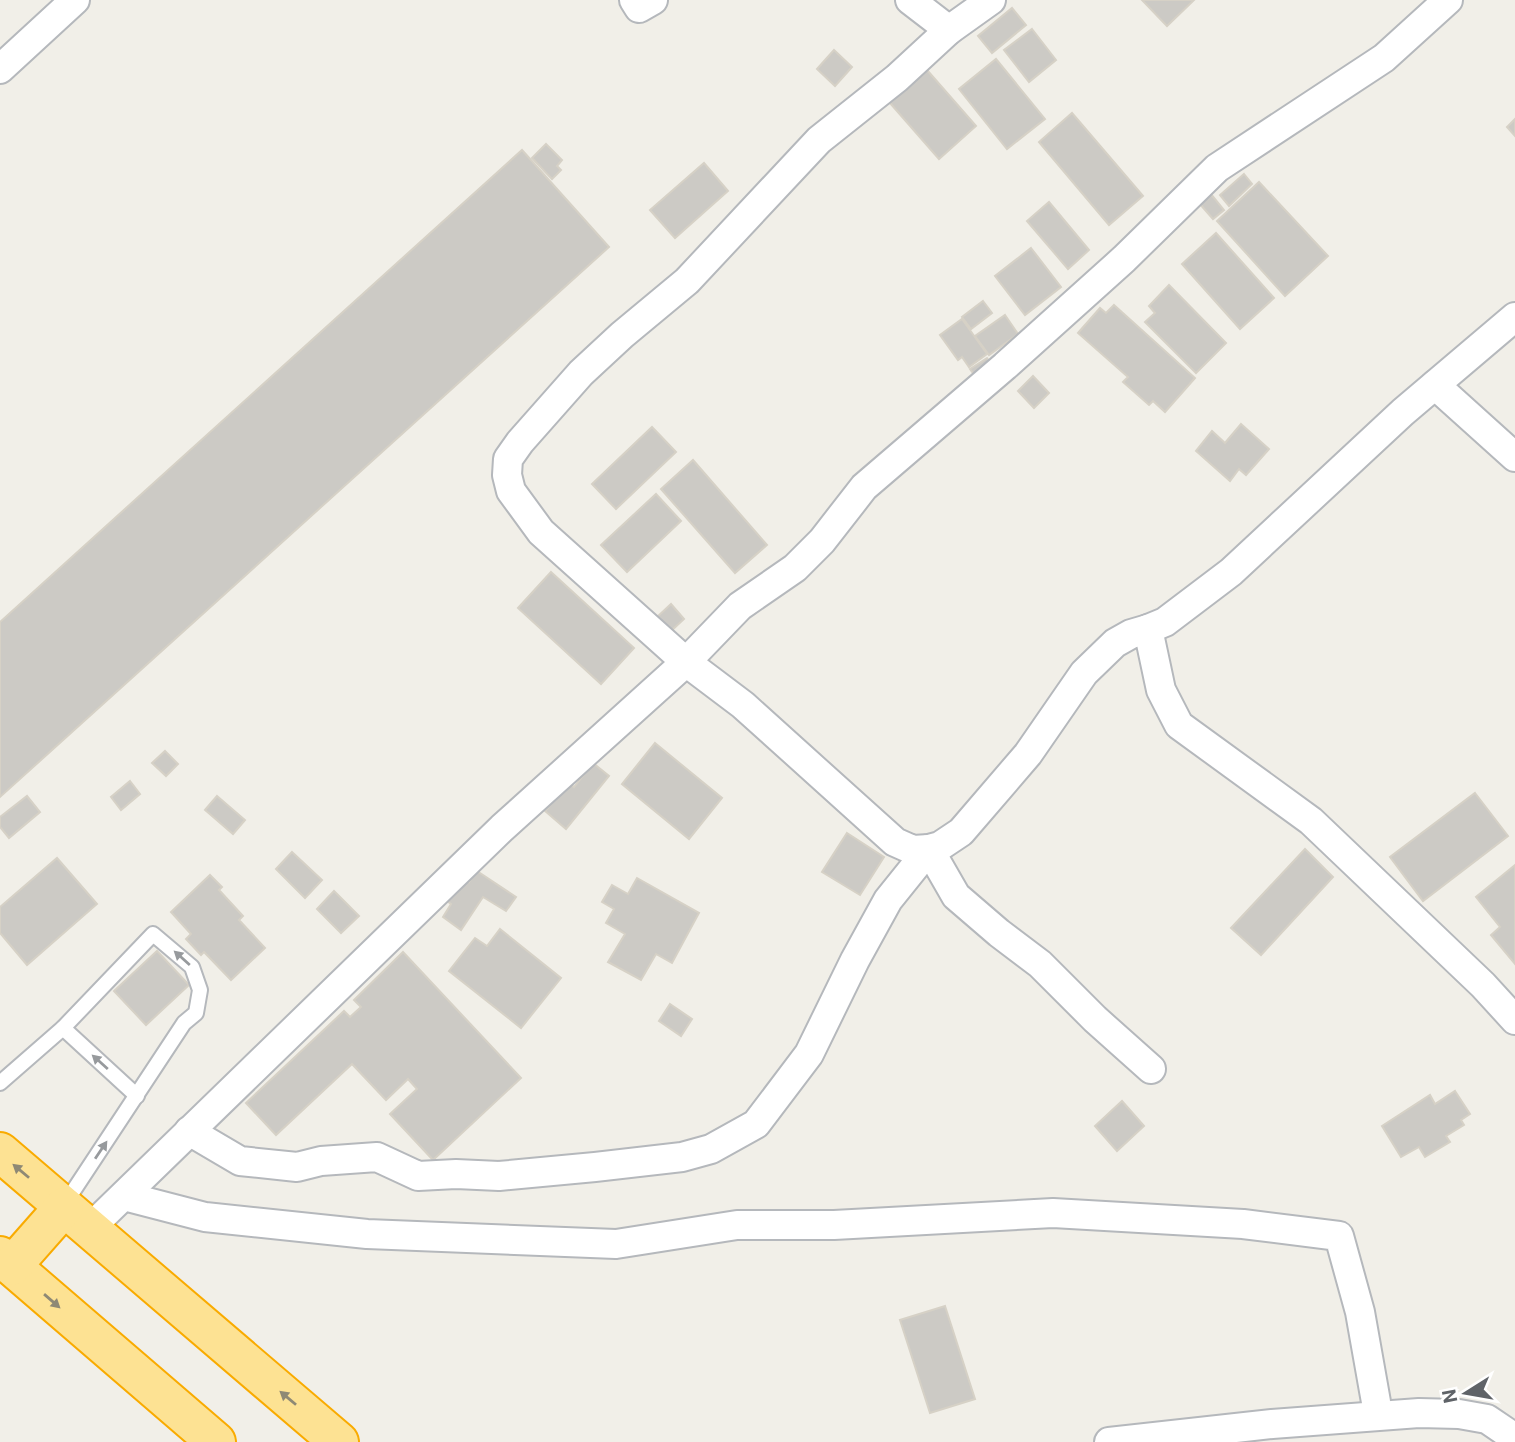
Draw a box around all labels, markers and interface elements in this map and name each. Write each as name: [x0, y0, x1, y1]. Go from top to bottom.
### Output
one-way arrow: [173, 950, 191, 966]
one-way arrow: [92, 1055, 109, 1071]
one-way arrow: [95, 1140, 108, 1160]
one-way arrow: [13, 1163, 31, 1178]
one-way arrow: [43, 1293, 60, 1308]
north arrow: [1431, 1358, 1501, 1428]
text: N: [1437, 1387, 1462, 1405]
one-way arrow: [279, 1391, 296, 1406]

